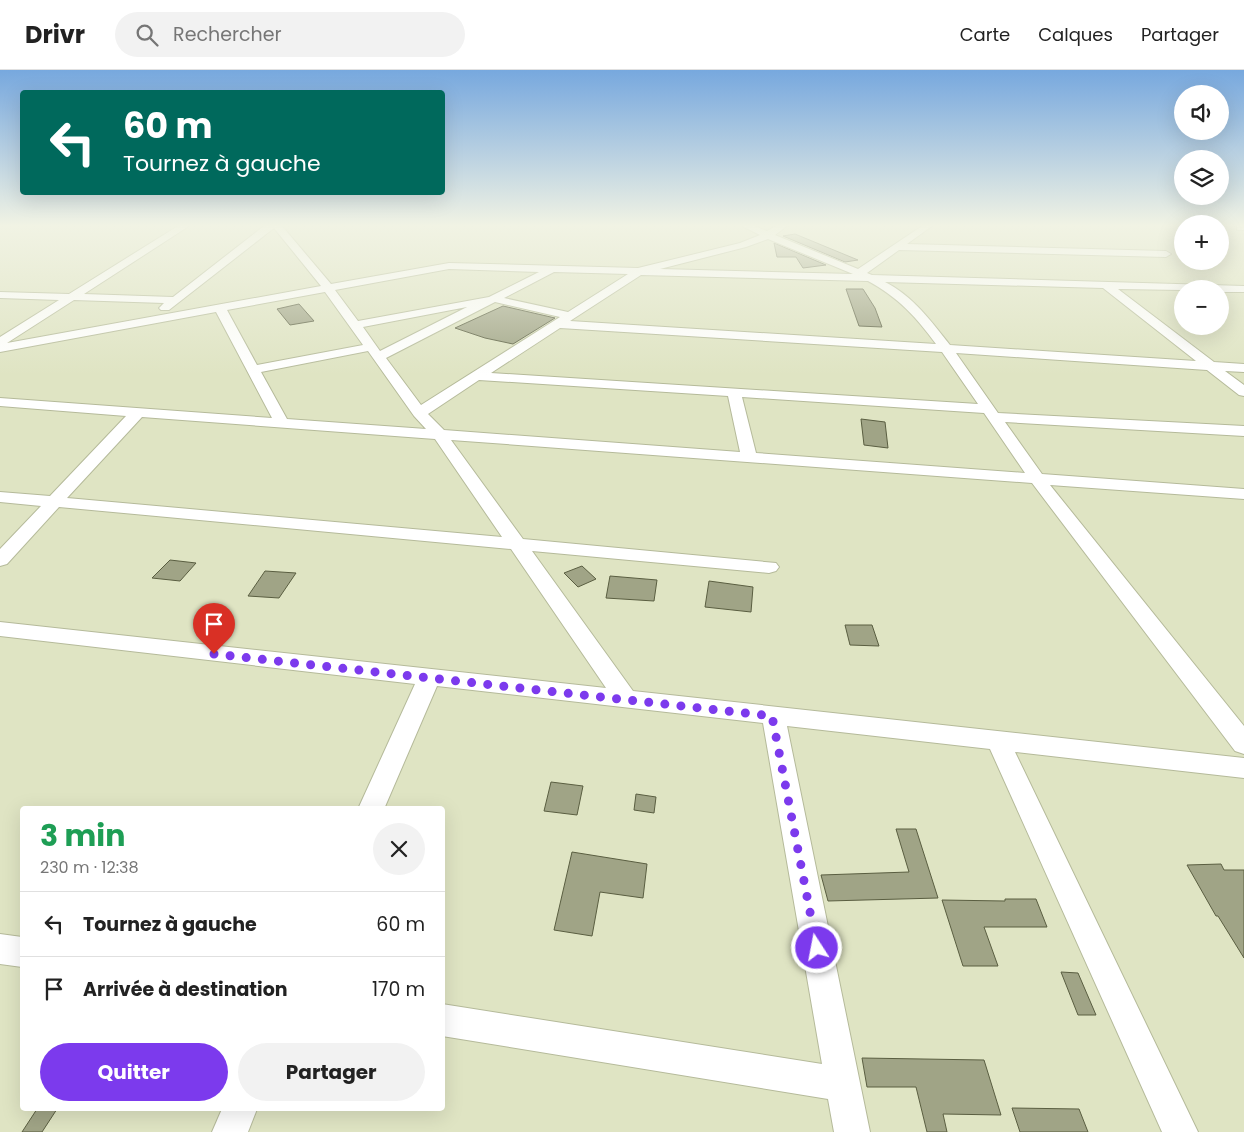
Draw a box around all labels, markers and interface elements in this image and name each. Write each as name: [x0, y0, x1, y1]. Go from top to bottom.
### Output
search box: [115, 12, 465, 57]
text: Drivr: [25, 18, 85, 51]
icon: search: [133, 21, 161, 49]
text: Rechercher: [173, 21, 282, 48]
text: Carte: [960, 22, 1010, 47]
text: Calques: [1038, 22, 1113, 47]
text: Partager: [1141, 22, 1219, 47]
map controls: [1174, 85, 1229, 335]
button: sound: [1174, 85, 1229, 140]
text: 60 m: [123, 101, 213, 150]
icon: left: [40, 110, 105, 175]
text: Tournez à gauche: [123, 148, 321, 179]
button: layers: [1174, 150, 1229, 205]
button: +: [1174, 215, 1229, 270]
button: −: [1174, 280, 1229, 335]
pin: [193, 603, 235, 654]
icon: arrive: [200, 610, 228, 638]
text: 3 min: [40, 814, 125, 857]
button: close: [373, 823, 425, 875]
text: 230 m · 12:38: [40, 856, 139, 879]
icon: left: [40, 910, 68, 938]
text: Tournez à gauche: [83, 911, 257, 938]
text: 60 m: [376, 911, 425, 938]
position arrow: [790, 921, 842, 973]
icon: arrive: [40, 975, 68, 1003]
text: Arrivée à destination: [83, 976, 288, 1003]
text: 170 m: [372, 976, 425, 1003]
button: Quitter: [40, 1043, 228, 1101]
button: Partager: [238, 1043, 425, 1101]

